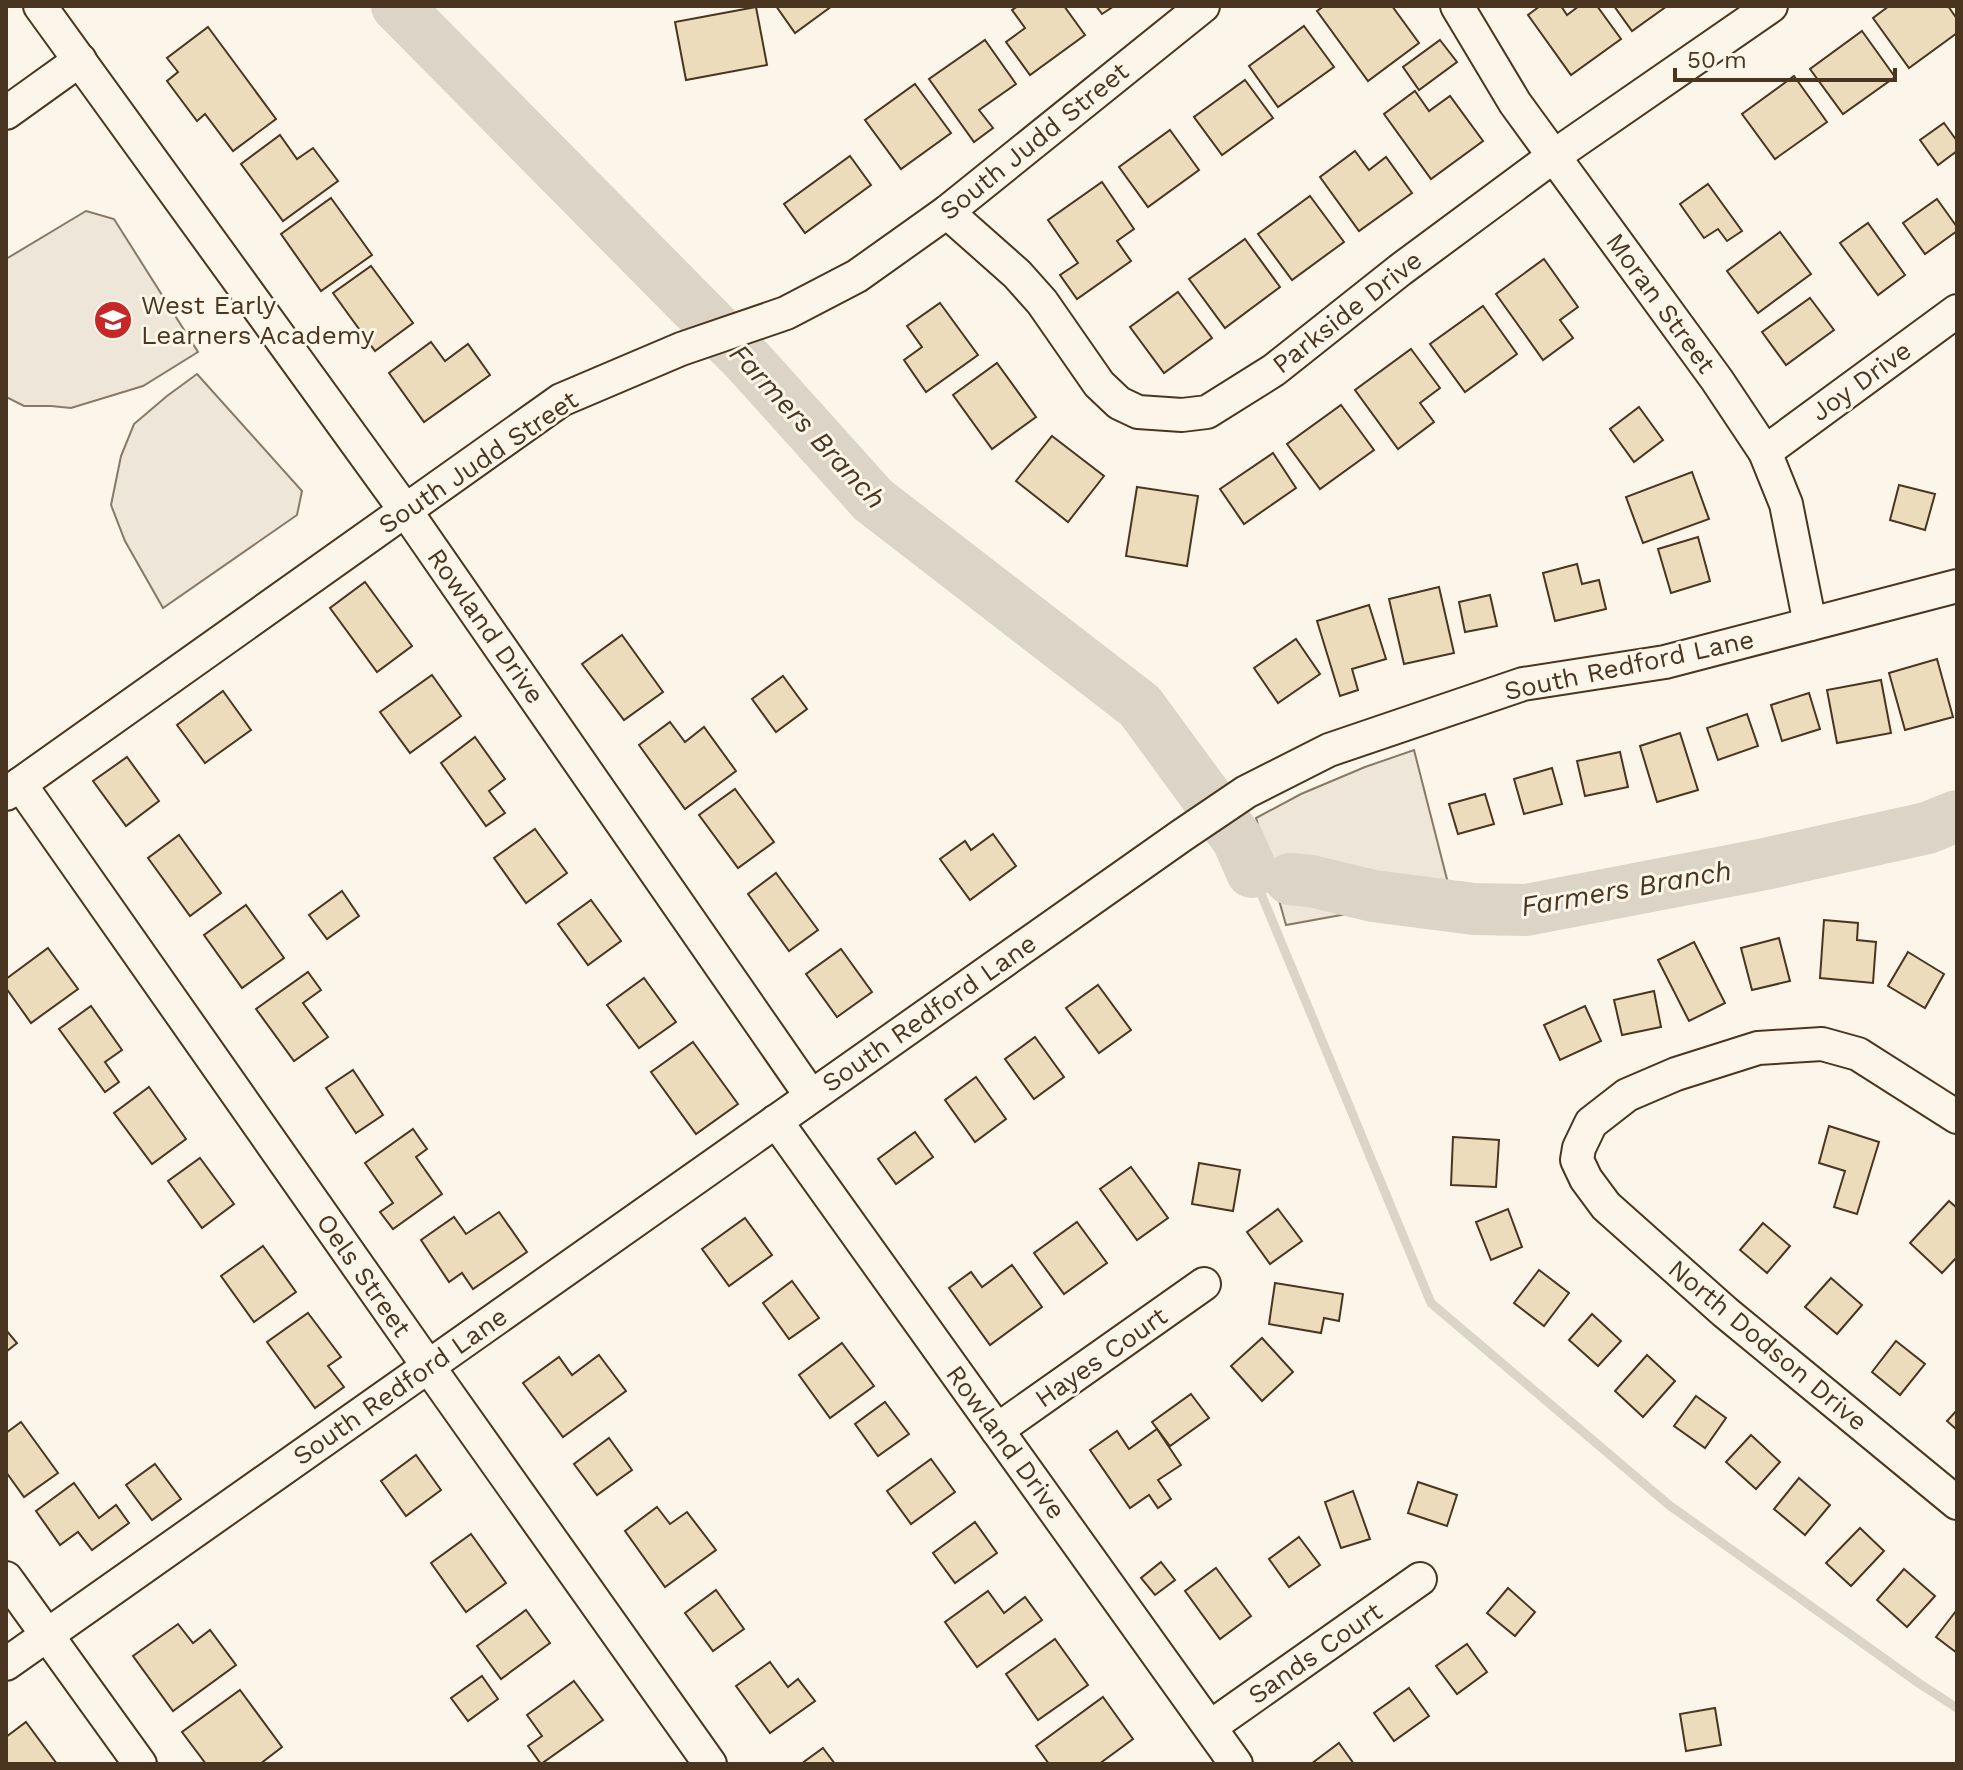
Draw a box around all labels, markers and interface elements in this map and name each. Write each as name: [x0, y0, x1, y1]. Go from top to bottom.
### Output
scale bar: [1675, 32, 1895, 82]
text: 50 m: [1687, 46, 1747, 74]
street label: South Judd Street: [934, 56, 1134, 226]
street label: Moran Street: [1600, 227, 1722, 379]
street label: Parkside Drive: [1266, 244, 1428, 380]
place label: West Early Learners Academy: [141, 290, 375, 350]
school or university icon: West Early Learners Academy: [92, 299, 134, 341]
street label: Joy Drive: [1805, 335, 1917, 427]
water label: Farmers Branch: [723, 337, 892, 516]
street label: South Judd Street: [373, 384, 583, 540]
street label: Rowland Drive: [421, 543, 551, 709]
street label: South Redford Lane: [1501, 624, 1757, 706]
water label: Farmers Branch: [1518, 854, 1734, 923]
street label: South Redford Lane: [816, 928, 1042, 1098]
street label: Oels Street: [311, 1208, 417, 1342]
street label: North Dodson Drive: [1663, 1253, 1873, 1437]
street label: Hayes Court: [1029, 1300, 1173, 1413]
street label: South Redford Lane: [287, 1301, 513, 1471]
street label: Rowland Drive: [940, 1359, 1072, 1525]
street label: Sands Court: [1242, 1596, 1388, 1710]

